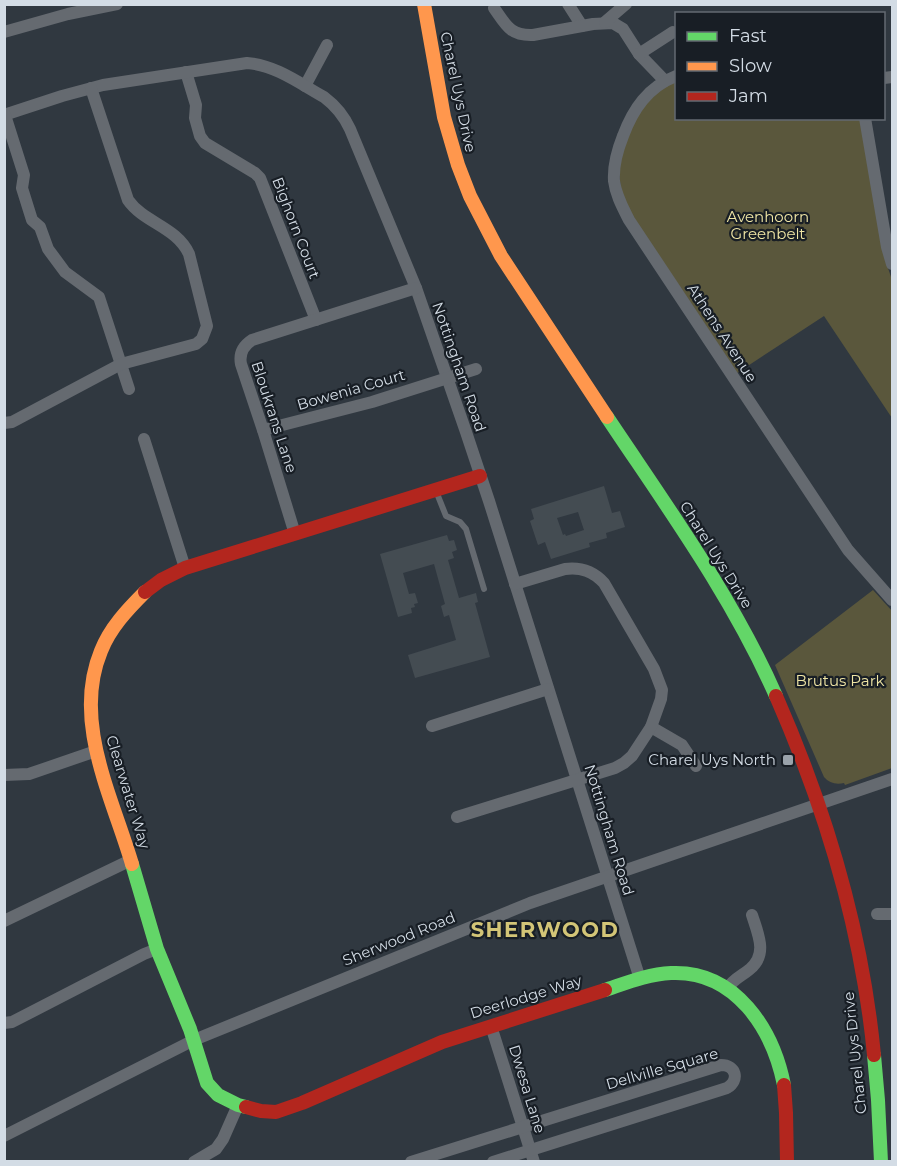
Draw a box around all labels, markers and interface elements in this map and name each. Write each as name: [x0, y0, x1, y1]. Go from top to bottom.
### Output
legend: [675, 12, 885, 120]
text: Fast: [729, 25, 767, 47]
street label: Charel Uys Drive: [436, 30, 481, 154]
text: Slow: [729, 55, 772, 77]
text: Jam: [728, 85, 768, 107]
street label: Bighorn Court: [268, 174, 325, 281]
park label: Avenhoorn Greenbelt: [727, 207, 809, 243]
street label: Athens Avenue: [683, 280, 761, 386]
street label: Nottingham Road: [428, 299, 491, 434]
street label: Bloukrans Lane: [247, 359, 301, 475]
street label: Bowenia Court: [295, 365, 407, 414]
street label: Charel Uys Drive: [676, 498, 757, 612]
park label: Brutus Park: [795, 671, 885, 690]
street label: Clearwater Way: [102, 733, 155, 852]
place label: Charel Uys North: [648, 750, 776, 769]
marker: Charel Uys North: [781, 753, 795, 767]
street label: Nottingham Road: [581, 762, 638, 898]
street label: Sherwood Road: [340, 907, 458, 970]
district label: SHERWOOD: [471, 917, 619, 942]
street label: Deerlodge Way: [468, 970, 585, 1023]
street label: Charel Uys Drive: [839, 991, 870, 1115]
street label: Dwesa Lane: [505, 1042, 550, 1135]
street label: Dellville Square: [604, 1043, 720, 1094]

